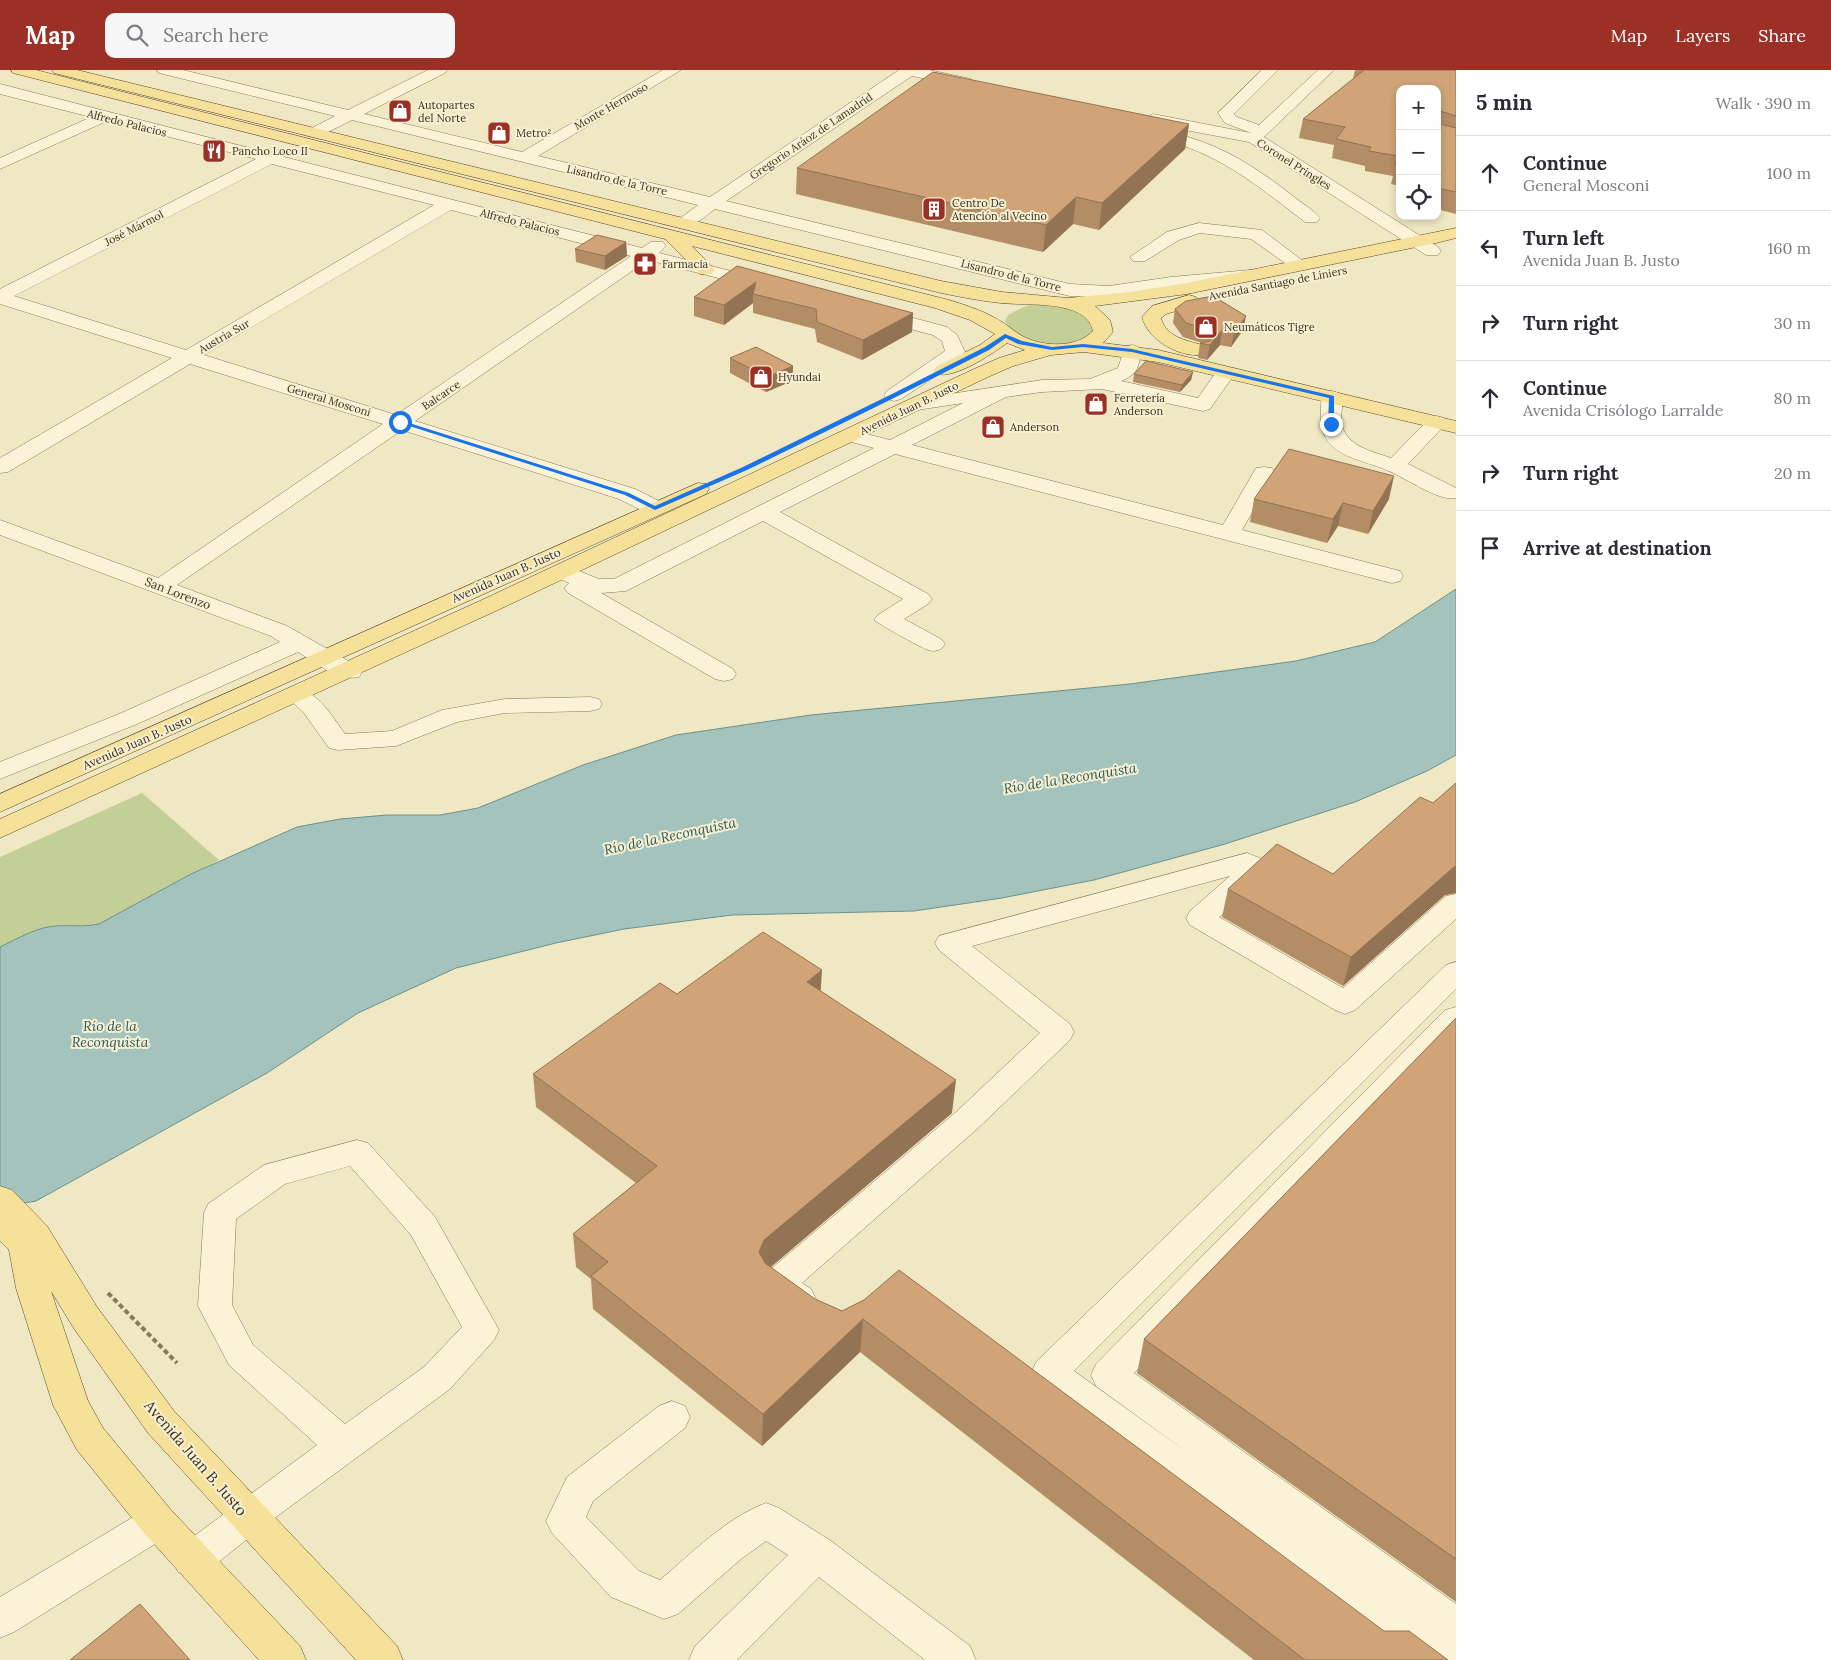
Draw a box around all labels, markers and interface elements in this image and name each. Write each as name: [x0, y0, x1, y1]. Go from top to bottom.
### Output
search box: [105, 13, 455, 58]
text: Map: [25, 20, 75, 51]
icon: search: [123, 21, 151, 49]
text: Search here: [163, 23, 269, 47]
text: Map: [1611, 24, 1647, 47]
text: Layers: [1675, 24, 1730, 47]
text: Share: [1758, 24, 1806, 47]
street label: Monte Hermoso: [572, 79, 650, 133]
map controls: [1396, 85, 1441, 220]
button: +: [1396, 85, 1441, 130]
street label: Gregorio Aráoz de Lamadrid: [747, 89, 875, 182]
text: 5 min: [1476, 89, 1532, 116]
text: Walk · 390 m: [1715, 93, 1811, 113]
shop icon: Autopartes del Norte: [387, 98, 413, 124]
place label: Autopartes del Norte: [417, 98, 475, 125]
street label: Alfredo Palacios: [85, 106, 168, 140]
shop icon: Metro²: [486, 120, 512, 146]
place label: Metro²: [516, 126, 552, 140]
button: −: [1396, 130, 1441, 175]
street label: Coronel Pringles: [1254, 135, 1334, 193]
restaurant icon: Pancho Loco II: [201, 138, 227, 164]
place label: Pancho Loco II: [232, 144, 308, 158]
text: Continue: [1523, 151, 1607, 175]
icon: ahead: [1476, 159, 1504, 187]
street label: Lisandro de la Torre: [565, 162, 669, 198]
text: 100 m: [1767, 163, 1811, 183]
button: locate: [1396, 175, 1441, 220]
text: General Mosconi: [1523, 175, 1649, 195]
building icon: Centro De Atención al Vecino: [921, 196, 947, 222]
place label: Centro De Atención al Vecino: [951, 196, 1047, 223]
street label: Alfredo Palacios: [478, 205, 561, 239]
street label: José Mármol: [101, 207, 166, 249]
text: Turn left: [1523, 226, 1604, 250]
icon: left: [1476, 234, 1504, 262]
text: 160 m: [1767, 238, 1811, 258]
text: Avenida Juan B. Justo: [1523, 250, 1680, 270]
pharmacy icon: Farmacia: [632, 251, 658, 277]
street label: Lisandro de la Torre: [959, 256, 1063, 294]
place label: Farmacia: [662, 257, 708, 271]
street label: Avenida Santiago de Liniers: [1207, 263, 1348, 303]
icon: right: [1476, 309, 1504, 337]
text: Turn right: [1523, 311, 1619, 335]
text: 30 m: [1774, 313, 1811, 333]
shop icon: Neumáticos Tigre: [1193, 314, 1219, 340]
street label: Austria Sur: [195, 316, 252, 357]
place label: Neumáticos Tigre: [1224, 320, 1315, 334]
shop icon: Hyundai: [748, 364, 774, 390]
place label: Hyundai: [778, 370, 821, 384]
text: Continue: [1523, 376, 1607, 400]
street label: Balcarce: [419, 377, 463, 413]
street label: Avenida Juan B. Justo: [857, 378, 961, 438]
street label: General Mosconi: [285, 381, 373, 419]
icon: ahead: [1476, 384, 1504, 412]
text: 80 m: [1774, 388, 1811, 408]
shop icon: Ferretería Anderson: [1083, 391, 1109, 417]
place label: Ferretería Anderson: [1113, 391, 1165, 418]
text: Avenida Crisólogo Larralde: [1523, 400, 1723, 420]
route start: [389, 411, 412, 434]
route end: [1320, 413, 1343, 436]
shop icon: Anderson: [980, 414, 1006, 440]
place label: Anderson: [1009, 420, 1059, 434]
icon: right: [1476, 459, 1504, 487]
text: Turn right: [1523, 461, 1619, 485]
text: 20 m: [1774, 463, 1811, 483]
icon: arrive: [1476, 534, 1504, 562]
text: Arrive at destination: [1523, 536, 1712, 560]
street label: Avenida Juan B. Justo: [448, 544, 563, 606]
street label: San Lorenzo: [143, 574, 213, 612]
street label: Avenida Juan B. Justo: [79, 711, 194, 773]
water label: Río de la Reconquista: [1002, 759, 1138, 797]
water label: Río de la Reconquista: [602, 813, 738, 859]
water label: Río de la Reconquista: [72, 1017, 149, 1051]
street label: Avenida Juan B. Justo: [140, 1396, 252, 1520]

